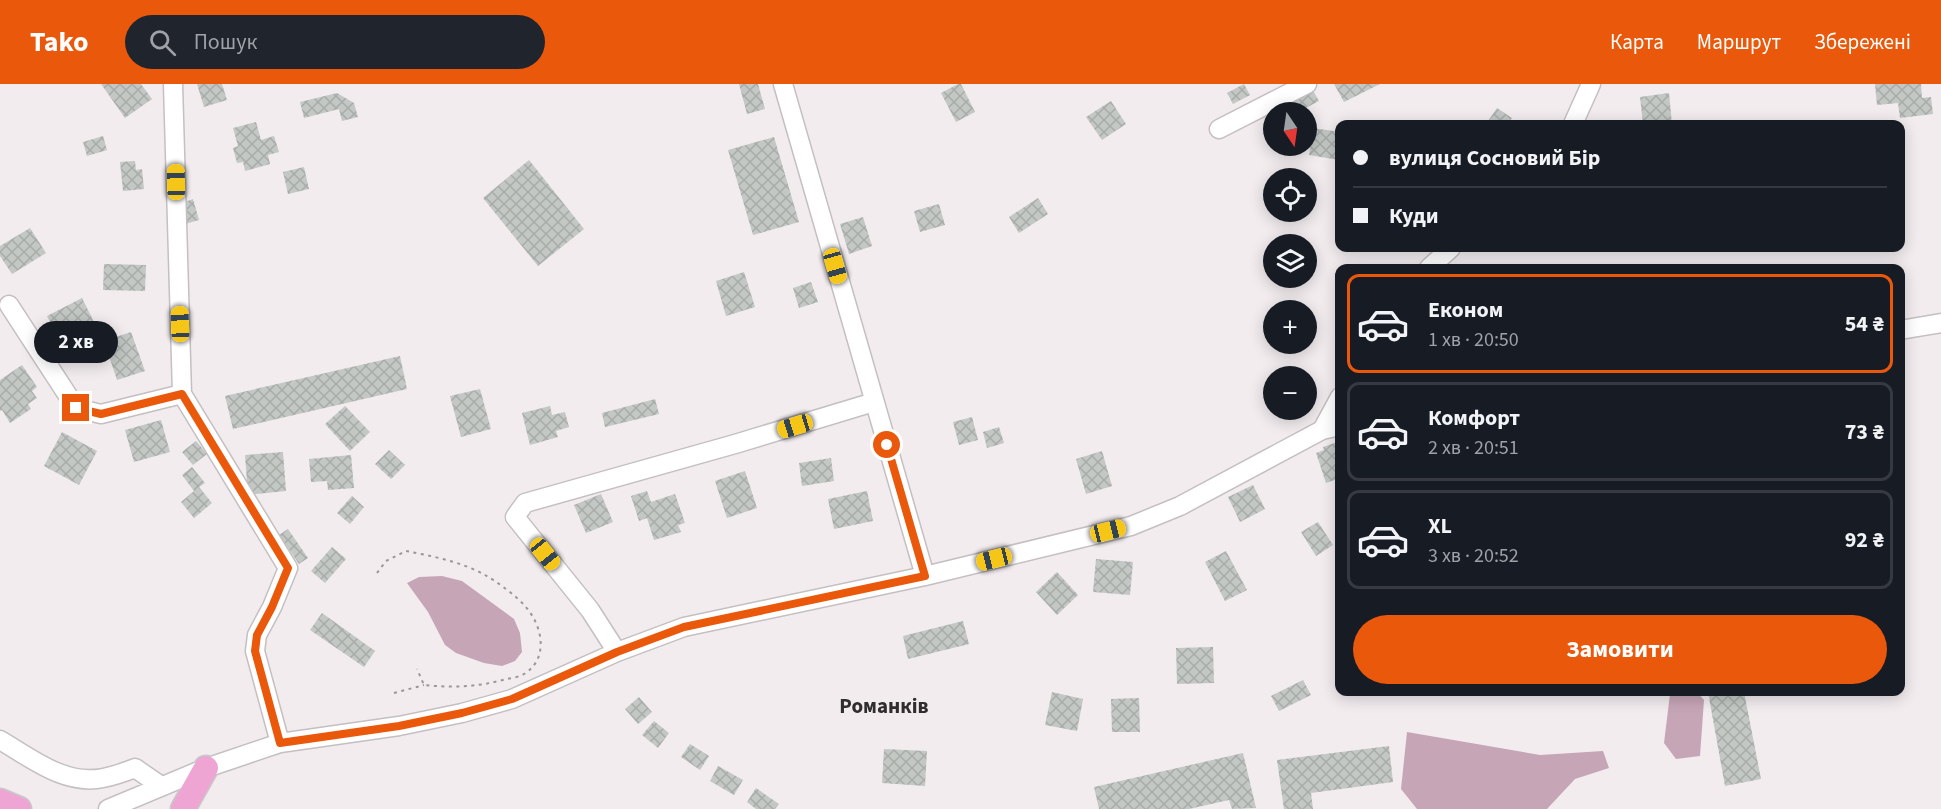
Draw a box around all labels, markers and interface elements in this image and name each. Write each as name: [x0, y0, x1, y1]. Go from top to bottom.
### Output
search box: [125, 15, 545, 69]
text: Tako: [30, 22, 89, 62]
icon: search: [146, 26, 179, 59]
text: Пошук: [194, 26, 257, 58]
text: Карта: [1610, 27, 1664, 57]
text: Маршрут: [1697, 27, 1781, 57]
text: Збережені: [1814, 27, 1911, 57]
north arrow: [1263, 102, 1317, 156]
map controls: [1263, 102, 1317, 420]
text: вулиця Сосновий Бір: [1389, 142, 1600, 174]
car: [167, 164, 185, 200]
button: locate: [1263, 168, 1317, 222]
text: Куди: [1389, 200, 1439, 232]
button: layers: [1263, 234, 1317, 288]
car: [821, 246, 849, 286]
text: Економ: [1428, 294, 1503, 326]
icon: car: [1356, 297, 1410, 351]
button: +: [1263, 300, 1317, 354]
car: [170, 306, 190, 342]
text: 54 ₴: [1845, 308, 1884, 340]
callout: 2 хв: [34, 321, 118, 363]
text: 1 хв · 20:50: [1428, 326, 1519, 354]
text: 2 хв: [58, 328, 94, 356]
button: −: [1263, 366, 1317, 420]
route end: [62, 394, 89, 421]
text: Комфорт: [1428, 402, 1520, 434]
icon: car: [1356, 405, 1410, 459]
car: [775, 412, 815, 440]
text: 73 ₴: [1845, 416, 1884, 448]
route start: [873, 431, 900, 458]
text: 2 хв · 20:51: [1428, 434, 1519, 462]
text: XL: [1428, 510, 1452, 542]
icon: car: [1356, 513, 1410, 567]
car: [1088, 518, 1128, 544]
text: 92 ₴: [1845, 524, 1884, 556]
car: [527, 534, 563, 574]
text: 3 хв · 20:52: [1428, 542, 1519, 570]
car: [974, 546, 1014, 572]
button: Замовити: [1353, 615, 1887, 684]
district label: Романків: [839, 691, 929, 721]

